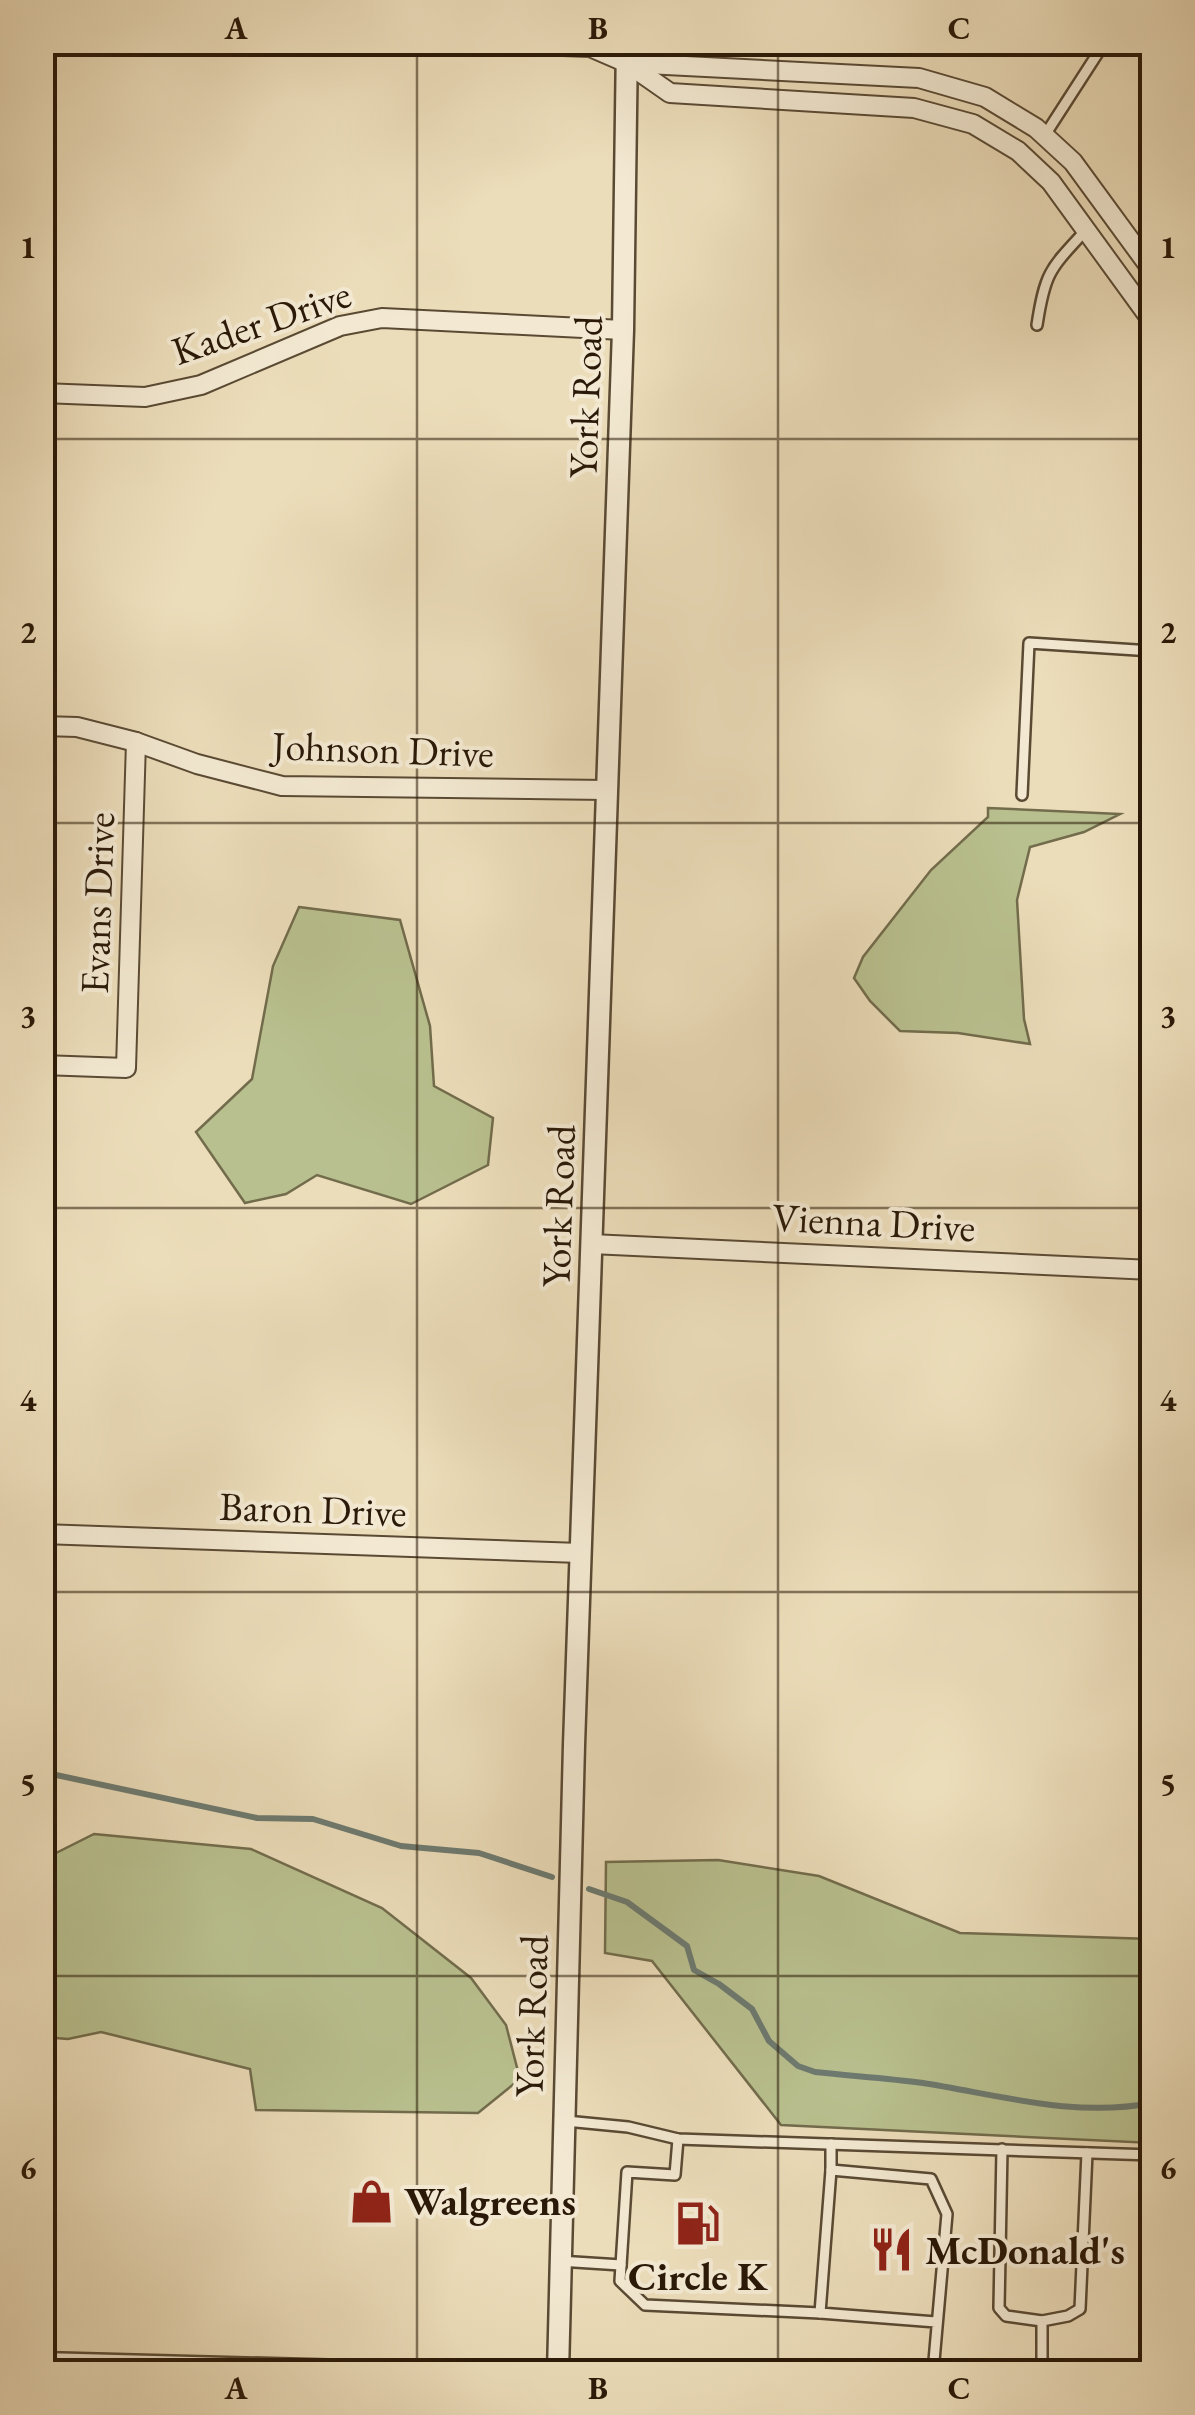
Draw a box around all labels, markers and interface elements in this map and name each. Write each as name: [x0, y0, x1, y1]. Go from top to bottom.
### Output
text: A: [223, 7, 248, 49]
text: B: [588, 7, 608, 49]
text: C: [948, 7, 970, 49]
text: 1: [20, 226, 36, 268]
text: 1: [1160, 226, 1176, 268]
street label: Kader Drive: [165, 267, 357, 377]
street label: York Road: [556, 314, 614, 479]
text: 2: [20, 611, 37, 653]
text: 2: [1160, 611, 1177, 653]
street label: Johnson Drive: [268, 719, 495, 779]
street label: Evans Drive: [68, 811, 126, 995]
text: 3: [20, 995, 36, 1037]
text: 3: [1160, 995, 1176, 1037]
street label: York Road: [529, 1123, 587, 1288]
street label: Vienna Drive: [771, 1191, 977, 1253]
text: 4: [20, 1379, 38, 1421]
text: 4: [1160, 1379, 1178, 1421]
street label: Baron Drive: [219, 1480, 407, 1538]
text: 5: [20, 1763, 36, 1805]
text: 5: [1160, 1763, 1176, 1805]
street label: York Road: [502, 1933, 560, 2098]
text: 6: [20, 2147, 37, 2189]
text: 6: [1160, 2147, 1177, 2189]
place label: Walgreens: [404, 2175, 576, 2227]
shop icon: Walgreens: [347, 2177, 395, 2225]
fuel station icon: Circle K: [674, 2199, 722, 2247]
place label: McDonald's: [925, 2224, 1125, 2276]
restaurant icon: McDonald's: [868, 2226, 916, 2274]
place label: Circle K: [628, 2250, 768, 2302]
text: A: [223, 2367, 248, 2409]
text: B: [588, 2367, 608, 2409]
text: C: [948, 2367, 970, 2409]

